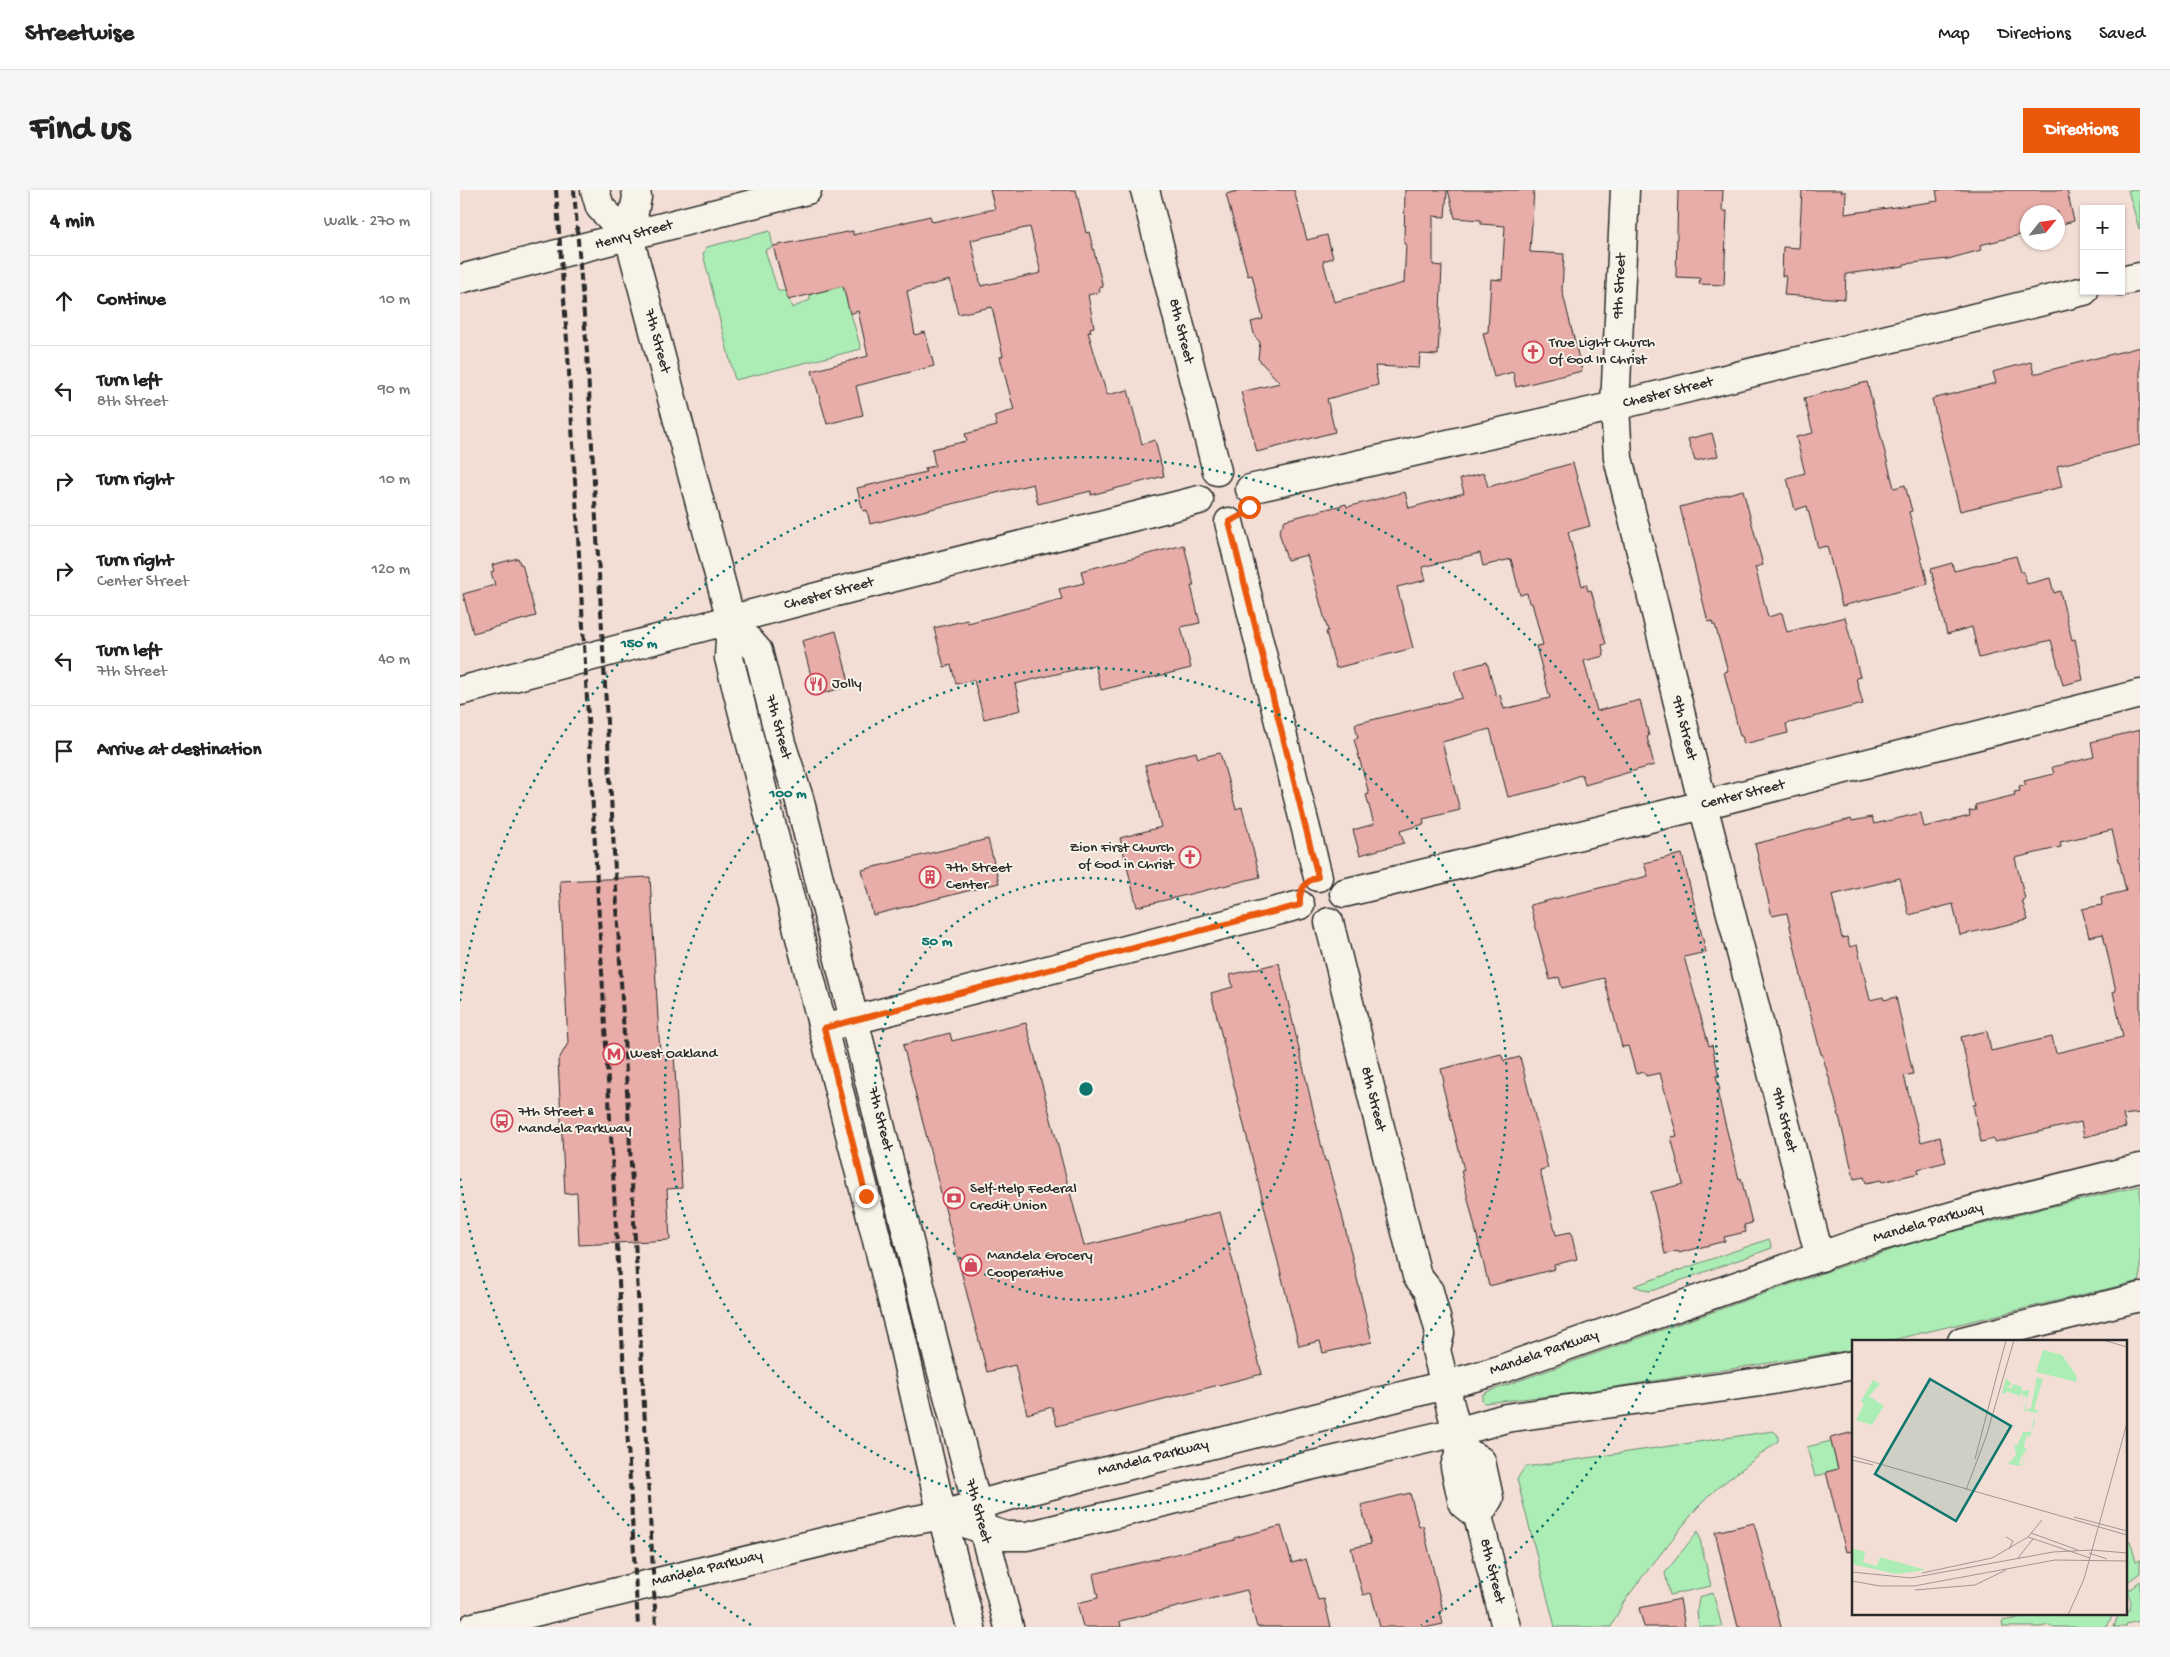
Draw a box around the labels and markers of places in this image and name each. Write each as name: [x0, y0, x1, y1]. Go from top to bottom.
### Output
place label: True Light Church Of God In Christ: [1548, 334, 1655, 369]
church icon: True Light Church Of God In Christ: [1521, 340, 1545, 364]
restaurant icon: Jolly: [804, 672, 828, 696]
place label: Jolly: [832, 675, 862, 693]
place label: Zion First Church of God in Christ: [1069, 839, 1176, 874]
church icon: Zion First Church of God in Christ: [1178, 845, 1202, 869]
place label: 7th Street Center: [945, 859, 1013, 894]
building icon: 7th Street Center: [918, 865, 942, 889]
metro station icon: West Oakland: [602, 1042, 626, 1066]
place label: West Oakland: [630, 1045, 718, 1063]
centre of rings: [1077, 1080, 1095, 1098]
place label: 7th Street & Mandela Parkway: [517, 1103, 632, 1138]
bus stop icon: 7th Street & Mandela Parkway: [490, 1109, 514, 1133]
place label: Self-Help Federal Credit Union: [970, 1180, 1077, 1215]
bank icon: Self-Help Federal Credit Union: [942, 1186, 966, 1210]
place label: Mandela Grocery Cooperative: [987, 1247, 1093, 1282]
shop icon: Mandela Grocery Cooperative: [959, 1253, 983, 1277]

